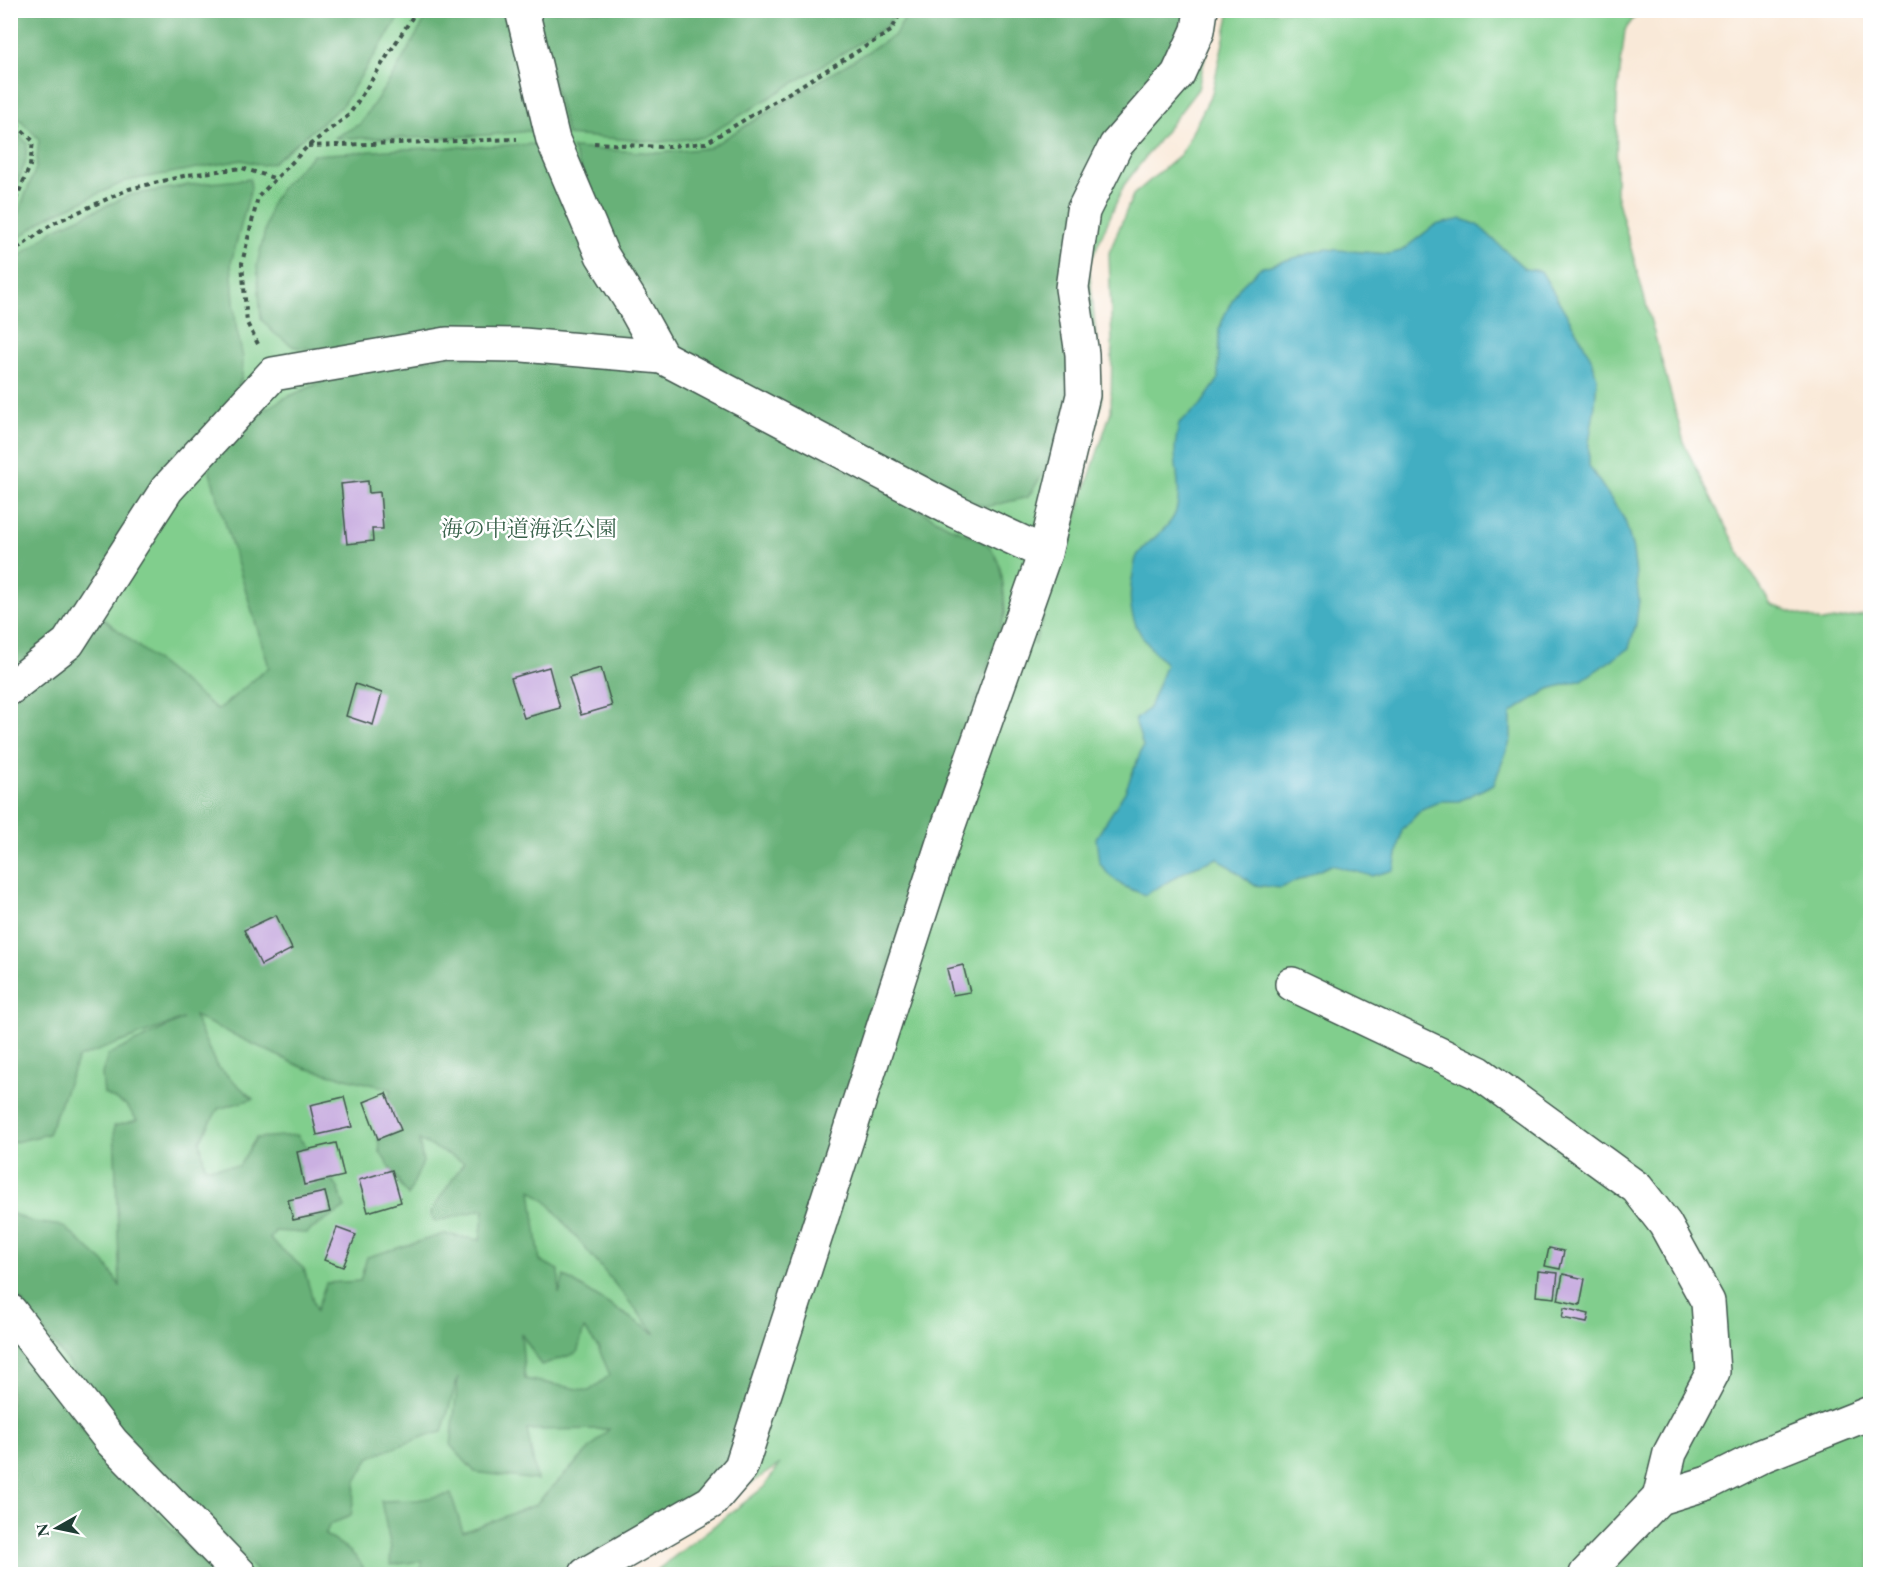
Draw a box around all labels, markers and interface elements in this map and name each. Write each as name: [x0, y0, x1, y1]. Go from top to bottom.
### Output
park label: 海の中道海浜公園: [441, 514, 617, 543]
north arrow: [27, 1498, 87, 1558]
text: N: [31, 1522, 54, 1538]

